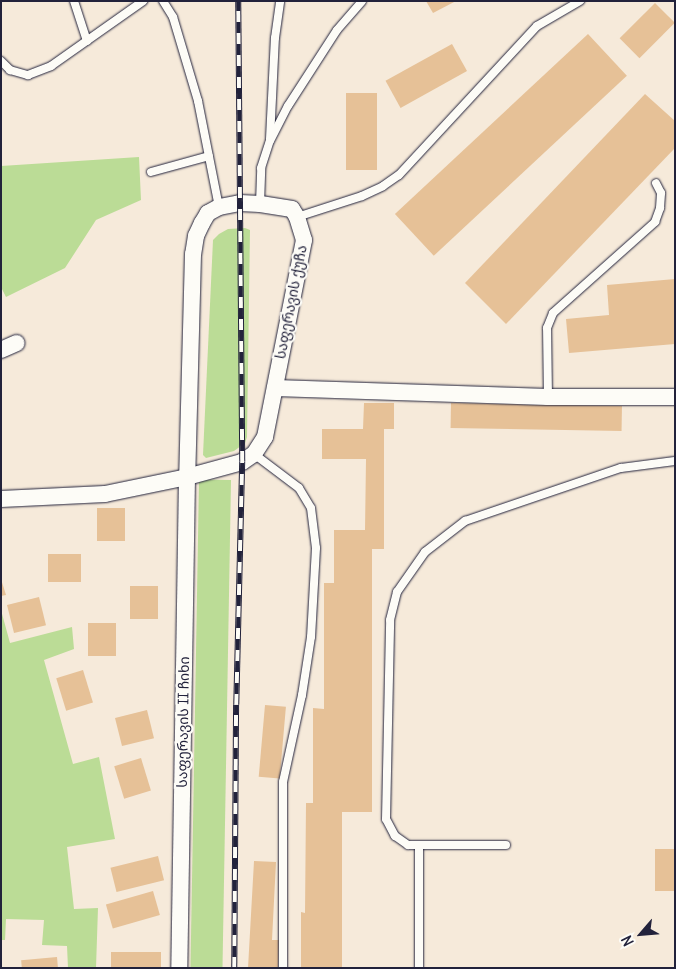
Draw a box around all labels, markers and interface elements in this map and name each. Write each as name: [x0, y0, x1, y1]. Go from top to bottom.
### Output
street label: საფერავის ქუჩა: [272, 244, 310, 360]
street label: საფერავის II ჩიხი: [173, 656, 193, 788]
north arrow: [616, 909, 666, 959]
text: N: [617, 932, 638, 949]

